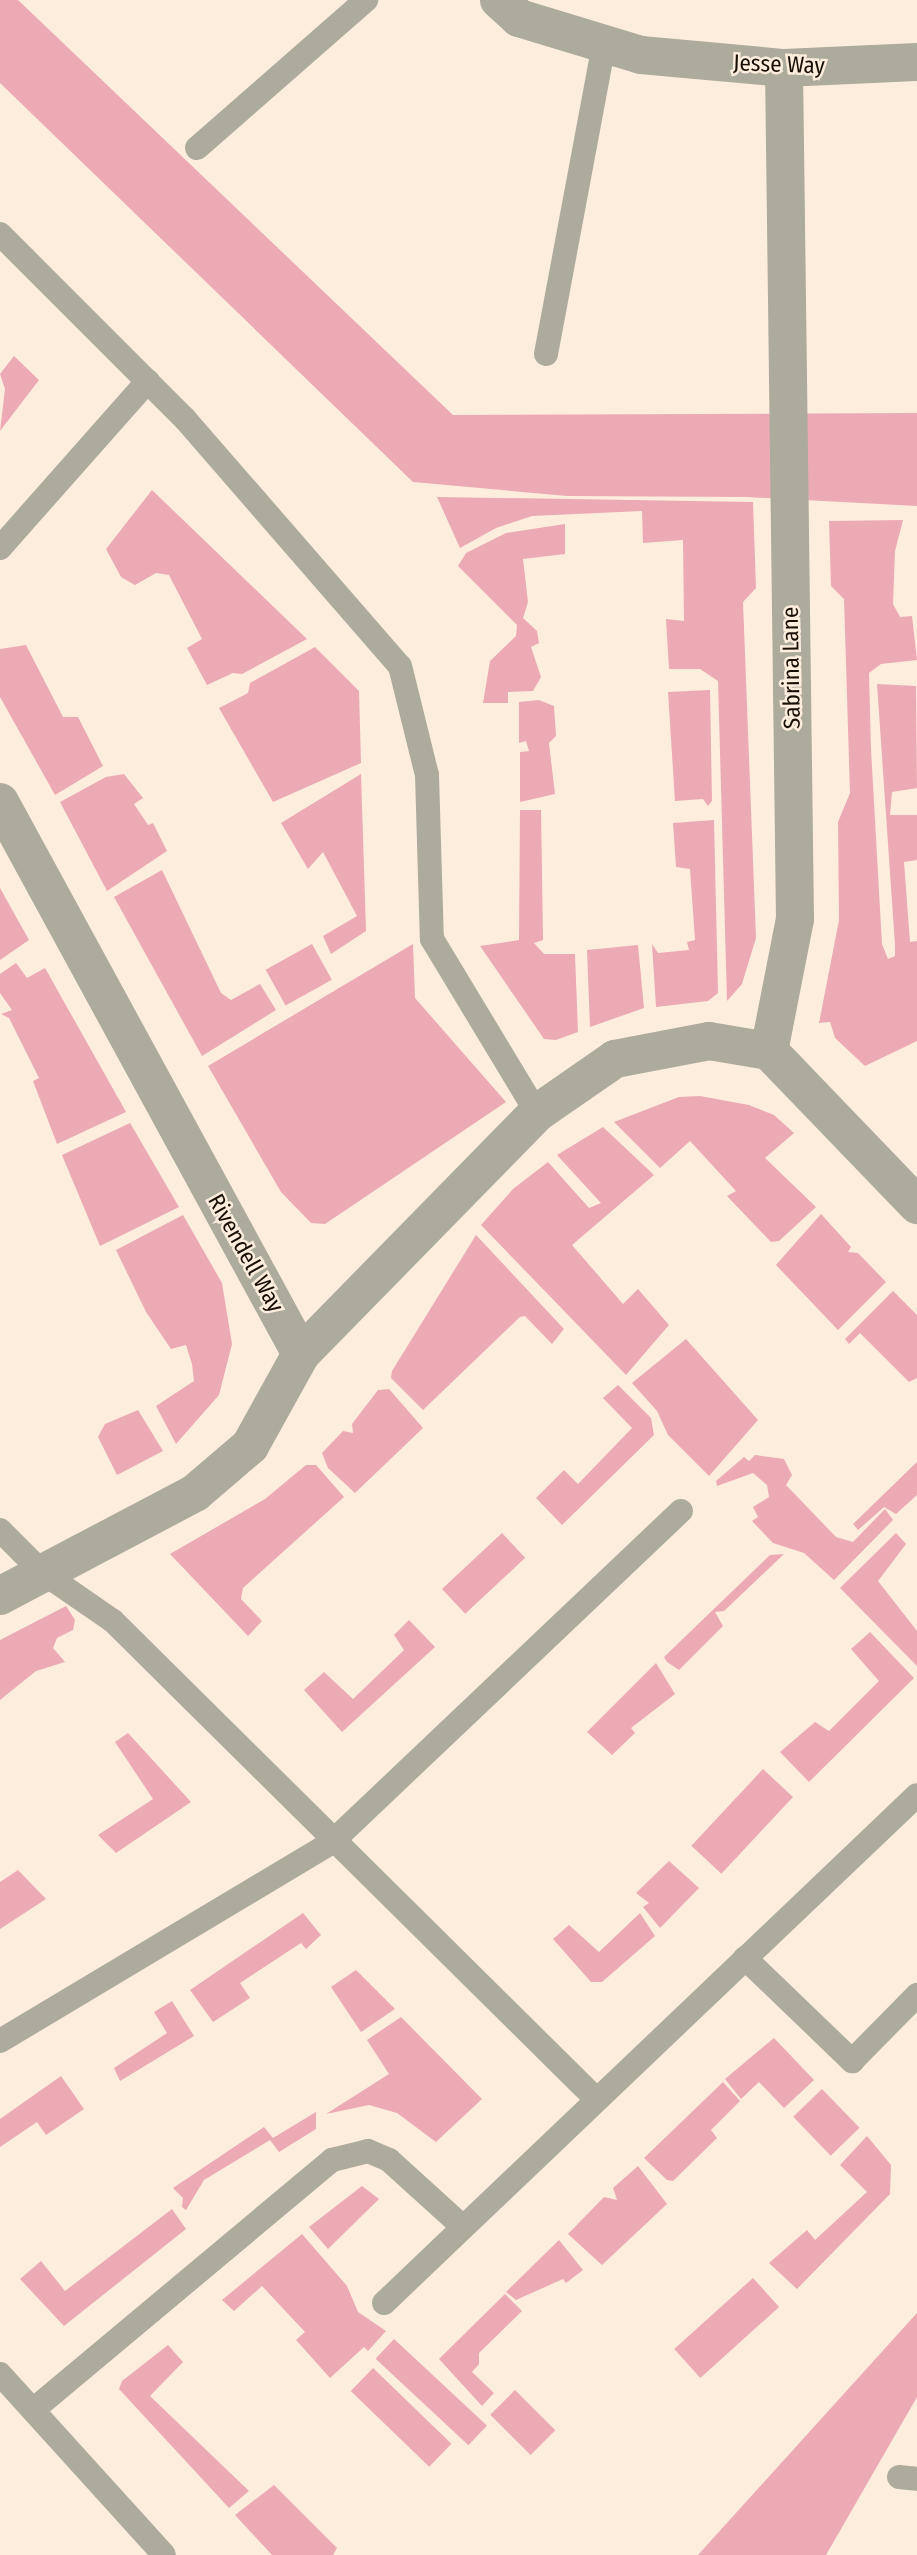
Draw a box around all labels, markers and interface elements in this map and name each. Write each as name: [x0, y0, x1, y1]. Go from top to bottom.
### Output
street label: Jesse Way: [733, 49, 825, 79]
street label: Sabrina Lane: [776, 607, 806, 729]
street label: Rivendell Way: [202, 1189, 290, 1317]

